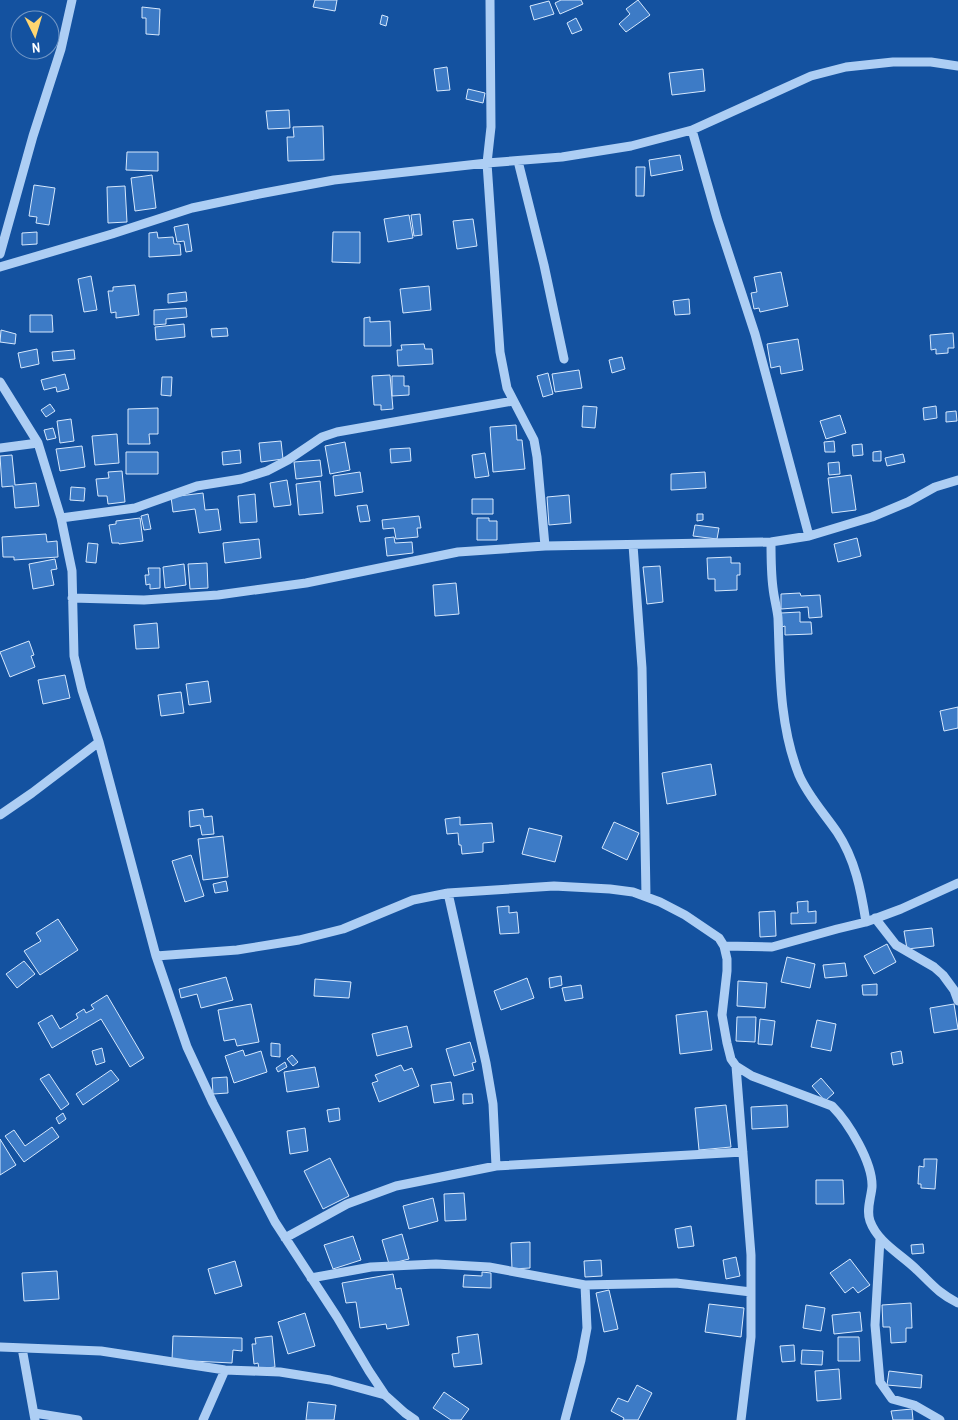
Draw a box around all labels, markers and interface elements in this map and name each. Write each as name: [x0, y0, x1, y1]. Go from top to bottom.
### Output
north arrow: [10, 10, 60, 60]
text: N: [31, 39, 41, 57]

